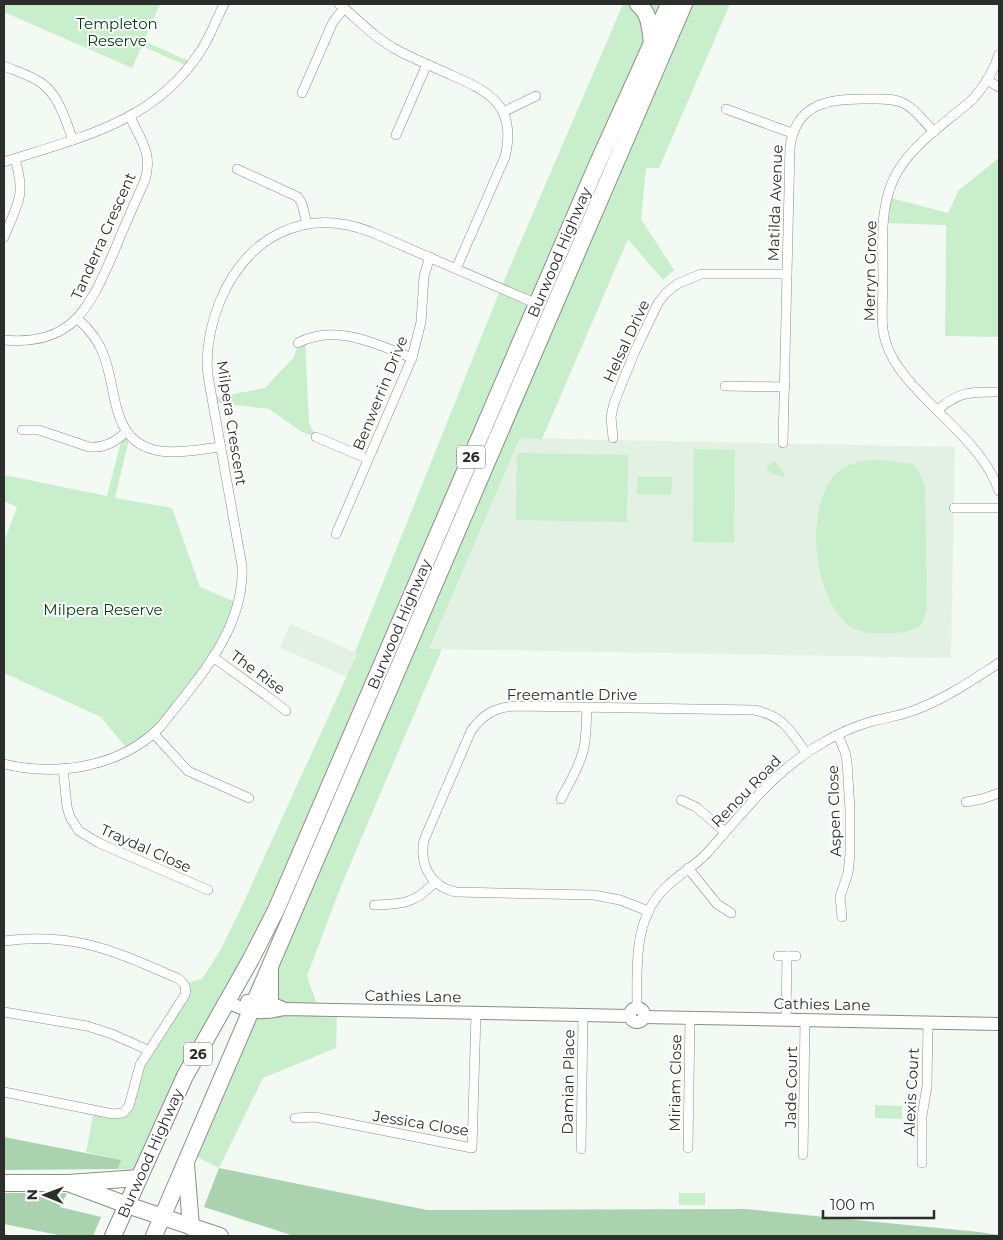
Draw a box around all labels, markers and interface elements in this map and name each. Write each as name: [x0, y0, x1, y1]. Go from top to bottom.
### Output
park label: Templeton Reserve: [76, 14, 158, 50]
street label: Matilda Avenue: [763, 144, 787, 262]
street label: Tanderra Crescent: [66, 170, 140, 302]
street label: Burwood Highway: [523, 183, 595, 320]
street label: Merryn Grove: [860, 220, 880, 322]
street label: Helsal Drive: [599, 297, 653, 385]
street label: Benwerrin Drive: [348, 333, 412, 453]
street label: Milpera Crescent: [213, 359, 251, 487]
road number: 26: [457, 446, 485, 468]
street label: Burwood Highway: [363, 555, 435, 692]
park label: Milpera Reserve: [43, 600, 163, 619]
street label: The Rise: [227, 646, 289, 698]
street label: Freemantle Drive: [507, 685, 637, 704]
street label: Renou Road: [707, 751, 785, 831]
street label: Aspen Close: [823, 765, 845, 857]
street label: Traydal Close: [98, 819, 194, 877]
street label: Cathies Lane: [364, 986, 462, 1006]
street label: Cathies Lane: [773, 994, 871, 1014]
street label: Damian Place: [558, 1029, 578, 1135]
street label: Miriam Close: [665, 1034, 685, 1132]
road number: 26: [184, 1042, 212, 1066]
street label: Jade Court: [781, 1046, 801, 1129]
street label: Alexis Court: [899, 1047, 923, 1137]
street label: Burwood Highway: [113, 1085, 187, 1221]
street label: Jessica Close: [371, 1106, 470, 1140]
north arrow: [20, 1170, 70, 1220]
scale bar: [823, 1188, 934, 1220]
text: N: [23, 1189, 41, 1201]
text: 100 m: [830, 1195, 875, 1214]

